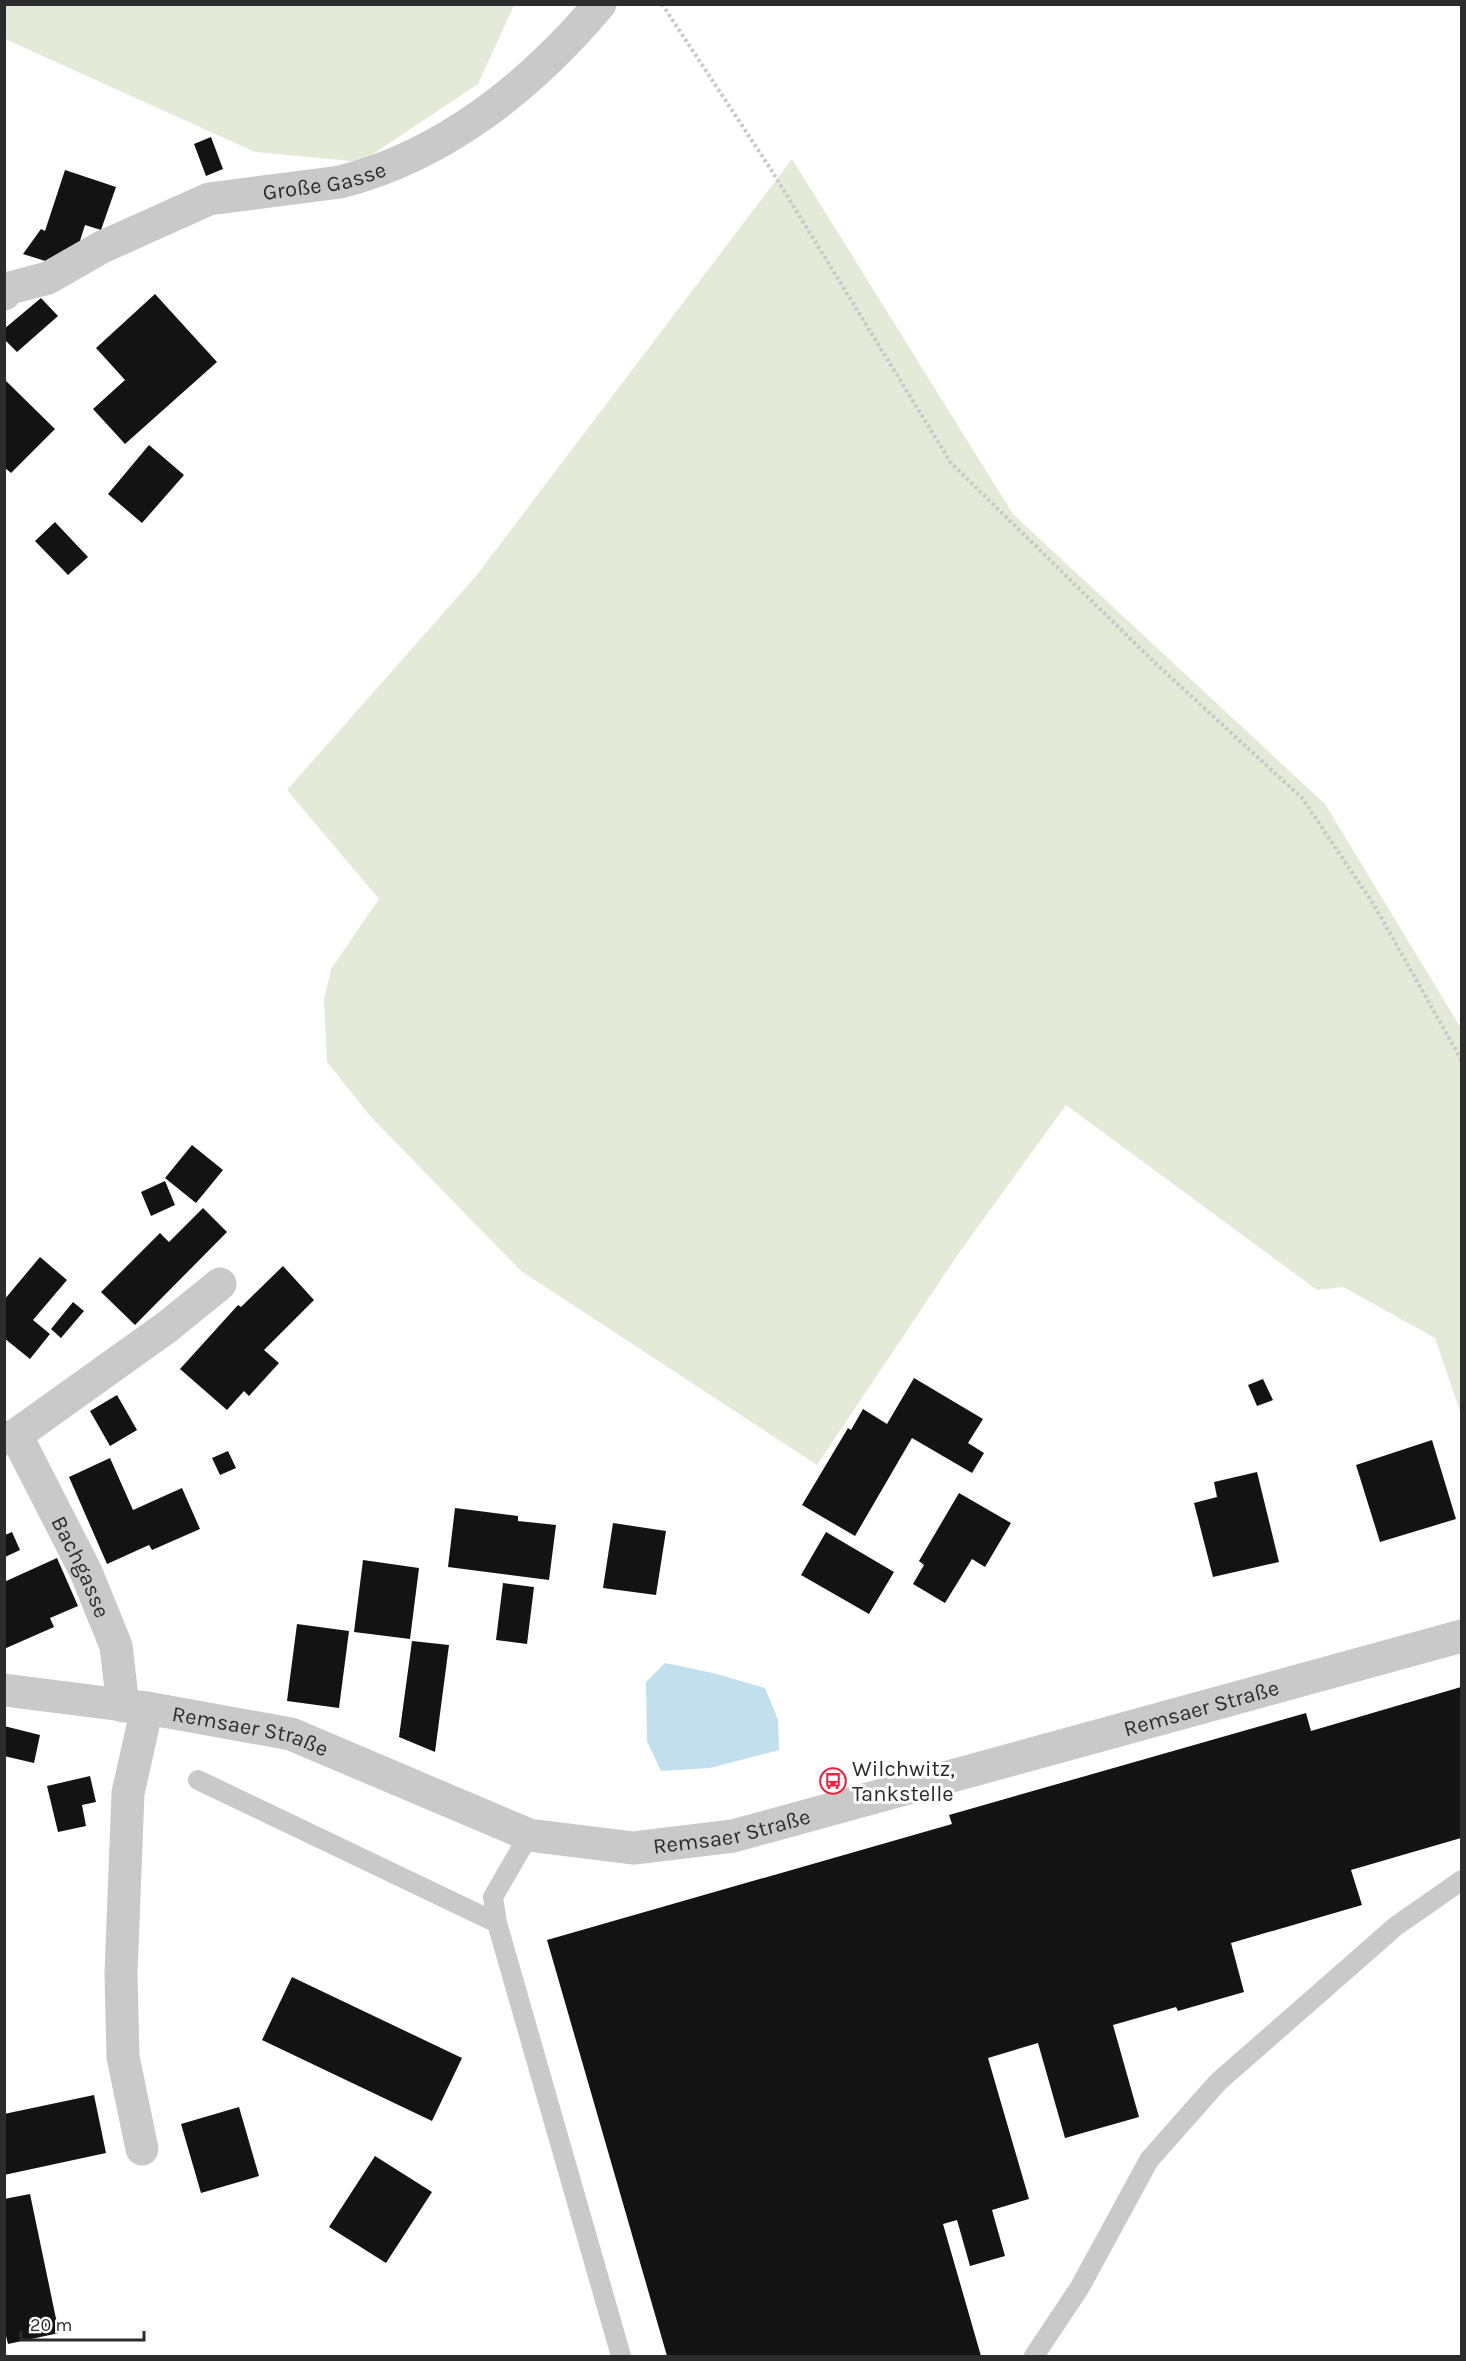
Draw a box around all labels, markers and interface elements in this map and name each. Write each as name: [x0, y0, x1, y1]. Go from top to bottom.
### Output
street label: Große Gasse: [261, 157, 390, 206]
street label: Bachgasse: [46, 1512, 115, 1622]
street label: Remsaer Straße: [1121, 1675, 1282, 1742]
street label: Remsaer Straße: [170, 1701, 332, 1762]
place label: Wilchwitz, Tankstelle: [852, 1756, 955, 1807]
bus stop icon: Wilchwitz, Tankstelle: [818, 1766, 848, 1796]
street label: Remsaer Straße: [652, 1803, 813, 1860]
scale bar: [21, 2304, 144, 2342]
text: 20 m: [30, 2314, 72, 2336]

